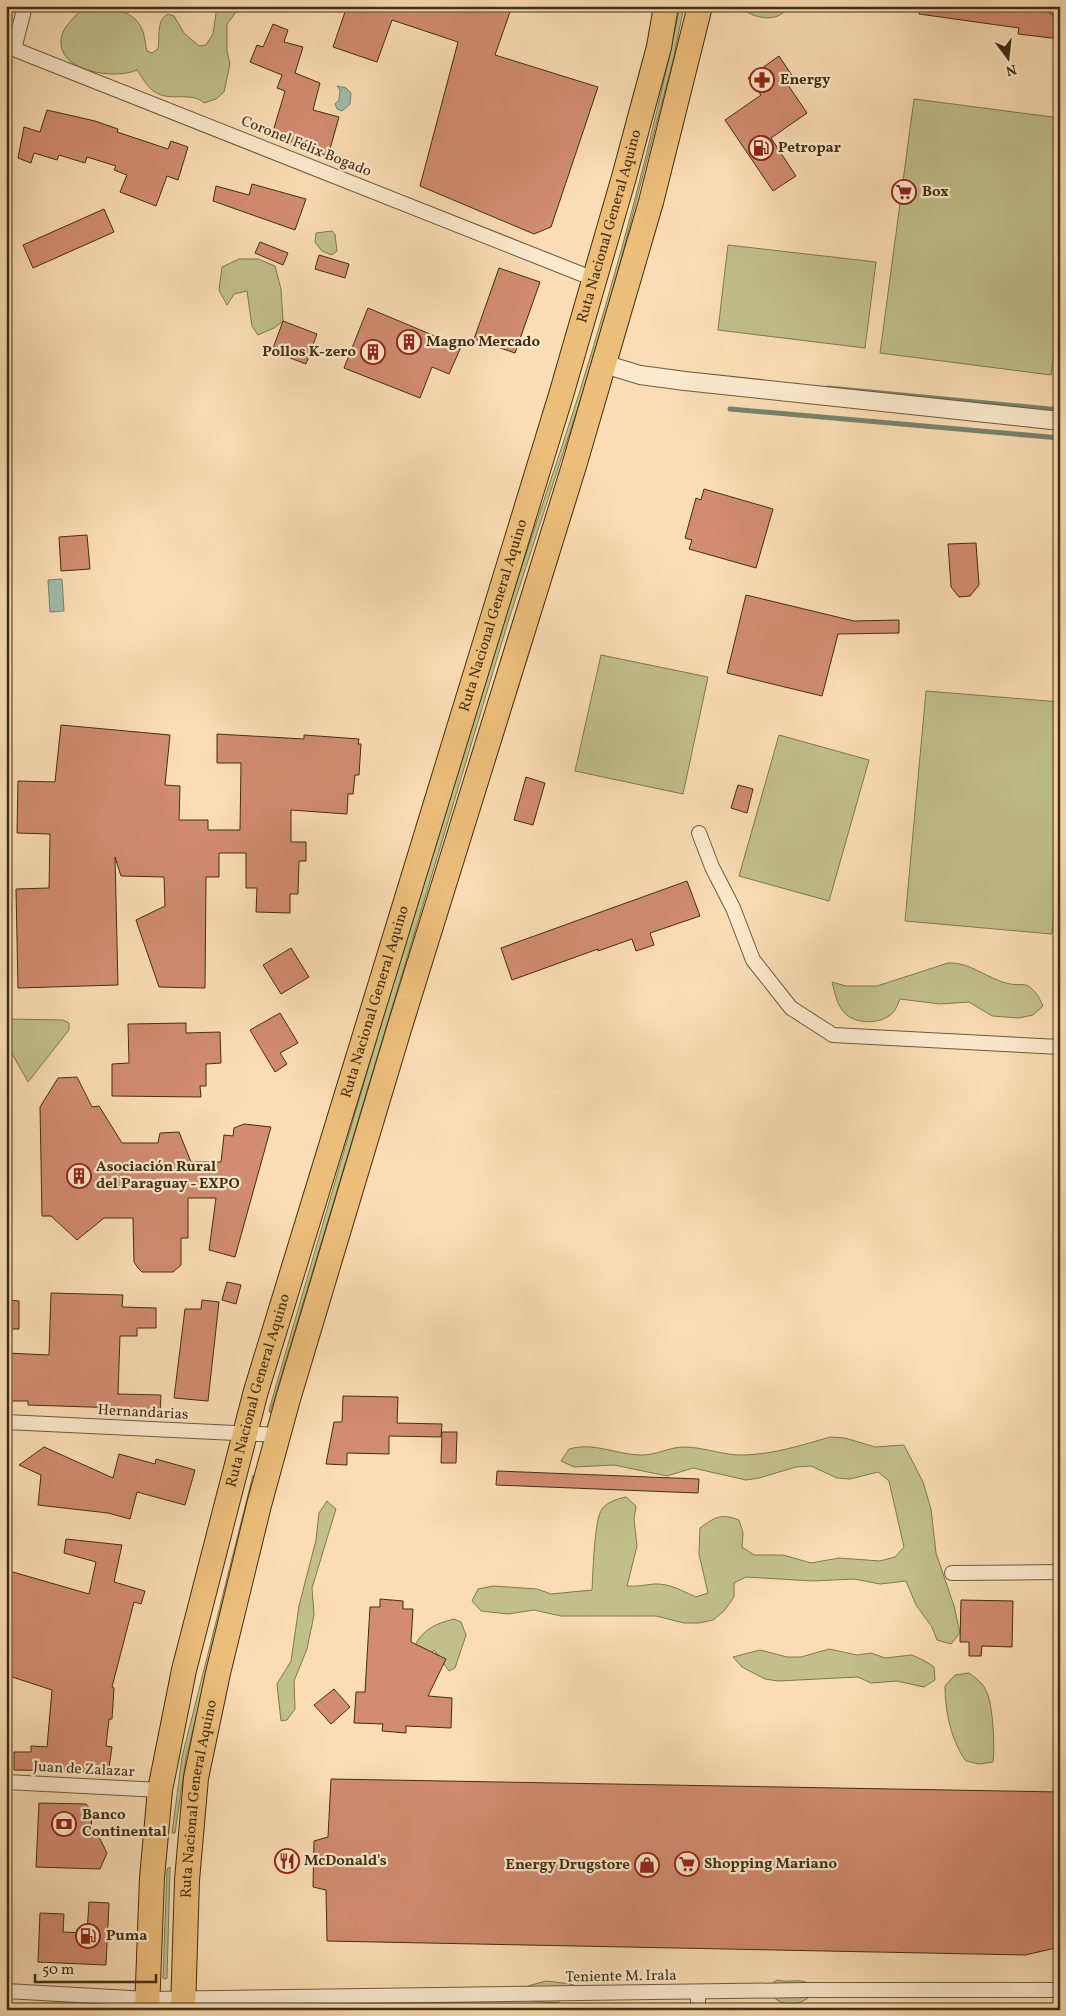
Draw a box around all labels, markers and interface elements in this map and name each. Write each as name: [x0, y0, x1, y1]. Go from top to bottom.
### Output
north arrow: [984, 32, 1034, 82]
text: N: [1004, 59, 1018, 80]
pharmacy icon: Energy: [749, 67, 775, 93]
place label: Energy: [780, 70, 831, 91]
street label: Coronel Félix Bogado: [238, 111, 374, 183]
street label: Ruta Nacional General Aquino: [572, 127, 647, 326]
fuel station icon: Petropar: [748, 135, 774, 161]
place label: Petropar: [778, 138, 841, 159]
supermarket icon: Box: [891, 179, 917, 205]
place label: Box: [922, 182, 949, 203]
building icon: Magno Mercado: [396, 329, 422, 355]
place label: Magno Mercado: [426, 332, 540, 353]
building icon: Pollos K-zero: [360, 339, 386, 365]
place label: Pollos K-zero: [262, 342, 356, 363]
street label: Ruta Nacional General Aquino: [454, 517, 533, 714]
street label: Ruta Nacional General Aquino: [336, 903, 415, 1101]
place label: Asociación Rural del Paraguay - EXPO: [96, 1157, 240, 1195]
building icon: Asociación Rural del Paraguay - EXPO: [66, 1163, 92, 1189]
street label: Ruta Nacional General Aquino: [221, 1291, 296, 1490]
street label: Hernandarias: [97, 1400, 189, 1426]
street label: Ruta Nacional General Aquino: [176, 1698, 223, 1898]
street label: Juan de Zalazar: [33, 1757, 135, 1783]
place label: Banco Continental: [82, 1805, 167, 1843]
bank icon: Banco Continental: [51, 1811, 77, 1837]
restaurant icon: McDonald's: [274, 1848, 300, 1874]
place label: McDonald's: [304, 1851, 387, 1872]
supermarket icon: Shopping Mariano: [674, 1851, 700, 1877]
shop icon: Energy Drugstore: [634, 1852, 660, 1878]
place label: Shopping Mariano: [704, 1854, 837, 1875]
place label: Energy Drugstore: [506, 1855, 630, 1876]
fuel station icon: Puma: [75, 1923, 101, 1949]
place label: Puma: [106, 1926, 147, 1947]
scale bar: [35, 1951, 156, 1983]
text: 50 m: [42, 1960, 74, 1981]
street label: Teniente M. Irala: [565, 1966, 677, 1988]

